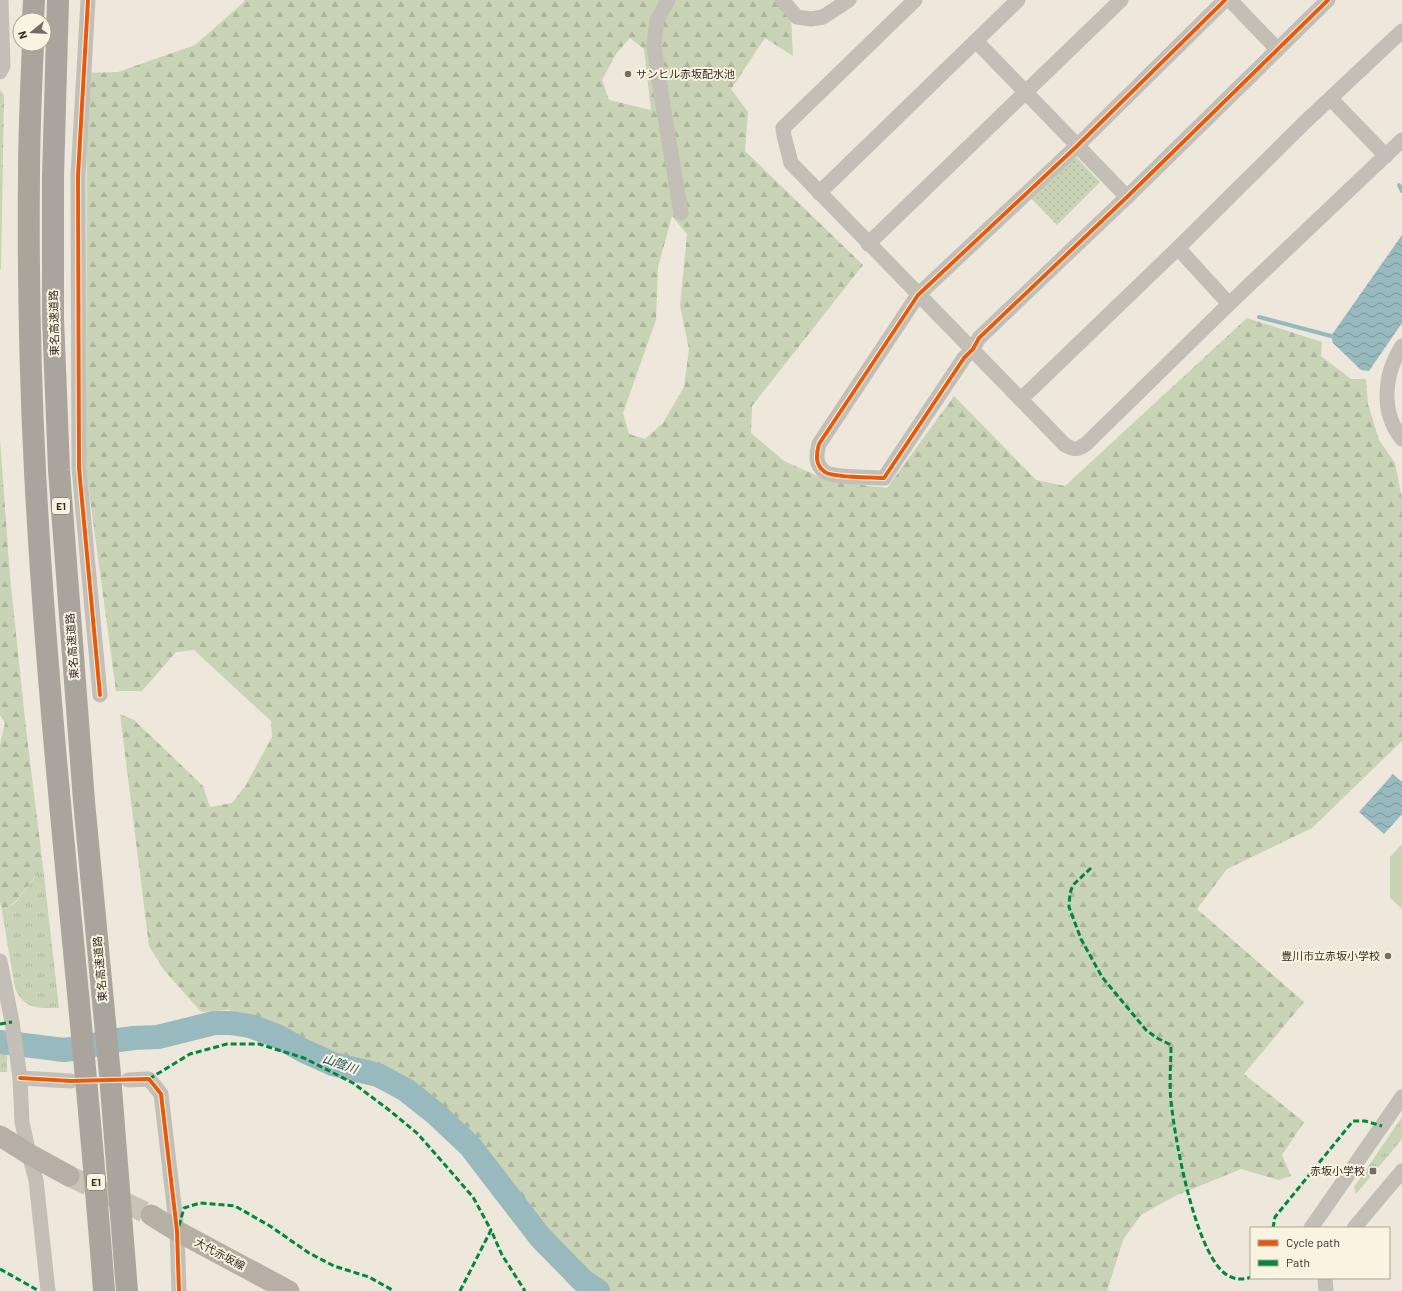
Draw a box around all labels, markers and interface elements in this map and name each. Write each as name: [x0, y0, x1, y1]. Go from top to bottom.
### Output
north arrow: [12, 12, 52, 52]
text: N: [15, 30, 29, 41]
place label: サンヒル赤坂配水池: [636, 67, 735, 80]
marker: サンヒル赤坂配水池: [623, 69, 633, 79]
street label: 東名高速道路: [46, 290, 61, 356]
road number: E1: [52, 498, 70, 514]
street label: 東名高速道路: [63, 613, 80, 679]
street label: 東名高速道路: [90, 936, 109, 1002]
place label: 豊川市立赤坂小学校: [1281, 949, 1380, 962]
marker: 豊川市立赤坂小学校: [1383, 951, 1393, 961]
water label: 山陰川: [321, 1051, 362, 1076]
place label: 赤坂小学校: [1310, 1164, 1365, 1177]
marker: 赤坂小学校: [1368, 1166, 1378, 1176]
road number: E1: [87, 1174, 105, 1190]
legend: [1250, 1227, 1390, 1279]
street label: 大代赤坂線: [193, 1235, 248, 1272]
text: Cycle path: [1286, 1235, 1340, 1249]
text: Path: [1286, 1255, 1310, 1269]

